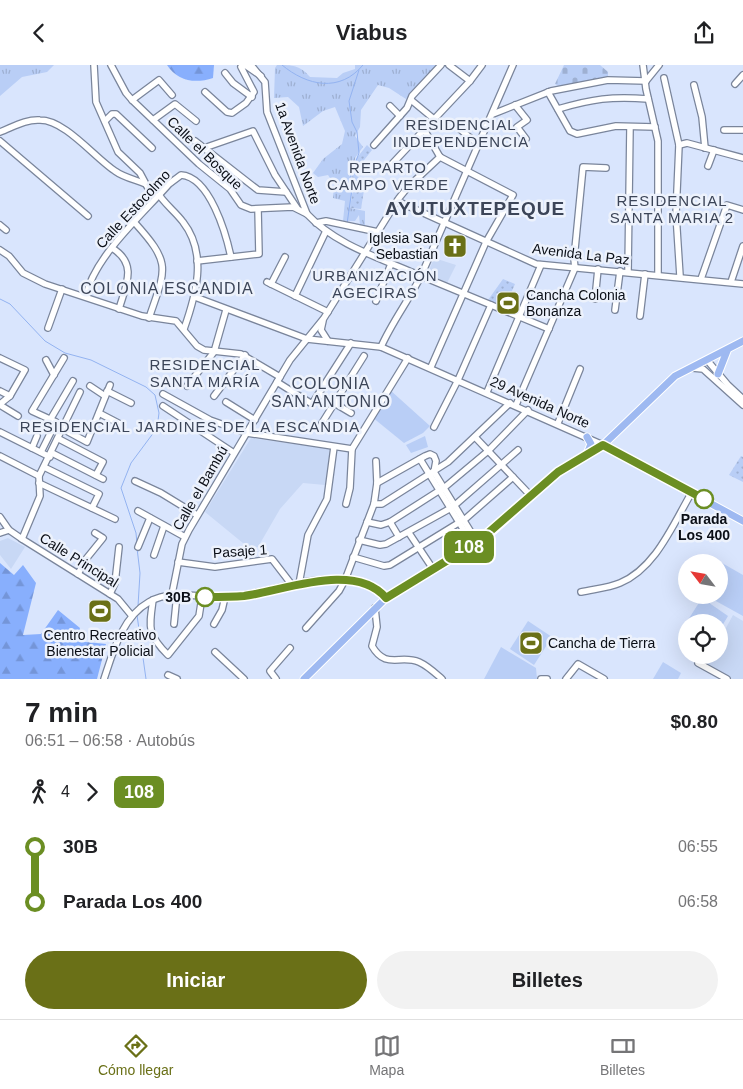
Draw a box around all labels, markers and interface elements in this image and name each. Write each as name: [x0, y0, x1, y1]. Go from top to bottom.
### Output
icon: back: [25, 19, 53, 47]
icon: share: [690, 19, 718, 47]
text: Viabus: [336, 20, 407, 45]
street label: 1a Avenida Norte: [272, 100, 324, 206]
street label: Calle el Bosque: [164, 113, 246, 193]
district label: RESIDENCIAL INDEPENDENCIA: [393, 116, 529, 150]
district label: REPARTO CAMPO VERDE: [327, 159, 449, 193]
street label: Calle Estocolmo: [93, 166, 173, 251]
district label: RESIDENCIAL SANTA MARIA 2: [610, 192, 734, 226]
district label: AYUTUXTEPEQUE: [385, 198, 565, 219]
place label: Iglesia San Sebastian: [369, 230, 438, 262]
church icon: Iglesia San Sebastian: [442, 233, 468, 259]
street label: Avenida La Paz: [531, 240, 631, 268]
district label: URBANIZACIÓN AGECIRAS: [312, 267, 438, 301]
district label: COLONIA ESCANDIA: [80, 280, 254, 297]
place label: Cancha Colonia Bonanza: [526, 287, 626, 319]
sports icon: Cancha Colonia Bonanza: [495, 290, 521, 316]
district label: RESIDENCIAL SANTA MARÍA: [149, 356, 261, 390]
street label: 29 Avenida Norte: [488, 373, 592, 431]
district label: COLONIA SAN ANTONIO: [271, 375, 391, 410]
district label: RESIDENCIAL JARDINES DE LA ESCANDIA: [20, 418, 360, 435]
street label: Calle el Bambú: [169, 443, 231, 533]
marker: Parada Los 400: [694, 489, 714, 509]
place label: Parada Los 400: [678, 511, 730, 543]
street label: Calle Principal: [37, 530, 121, 590]
line badge: 108: [440, 531, 498, 563]
text: 108: [454, 537, 484, 557]
street label: Pasaje 1: [212, 541, 268, 561]
north arrow: [678, 554, 728, 604]
map controls: [678, 554, 728, 664]
marker: 30B: [195, 587, 215, 607]
place label: 30B: [165, 589, 191, 605]
sports icon: Centro Recreativo Bienestar Policial: [87, 598, 113, 624]
button: locate: [678, 614, 728, 664]
place label: Centro Recreativo Bienestar Policial: [44, 627, 157, 659]
sports icon: Cancha de Tierra: [518, 630, 544, 656]
place label: Cancha de Tierra: [548, 635, 656, 651]
text: 7 min: [25, 697, 98, 728]
text: $0.80: [670, 711, 718, 732]
text: 06:51 – 06:58 · Autobús: [25, 732, 195, 749]
icon: walk: [25, 778, 53, 806]
icon: forward: [78, 778, 106, 806]
text: 108: [124, 782, 154, 802]
text: 4: [61, 783, 70, 800]
text: 30B: [63, 836, 98, 857]
text: 06:55: [678, 838, 718, 855]
text: Parada Los 400: [63, 891, 202, 912]
text: 06:58: [678, 893, 718, 910]
button: Iniciar: [25, 951, 367, 1009]
button: Billetes: [377, 951, 718, 1009]
tab: Cómo llegar: [98, 1032, 173, 1078]
tab: Mapa: [369, 1032, 404, 1078]
tab: Billetes: [600, 1032, 645, 1078]

